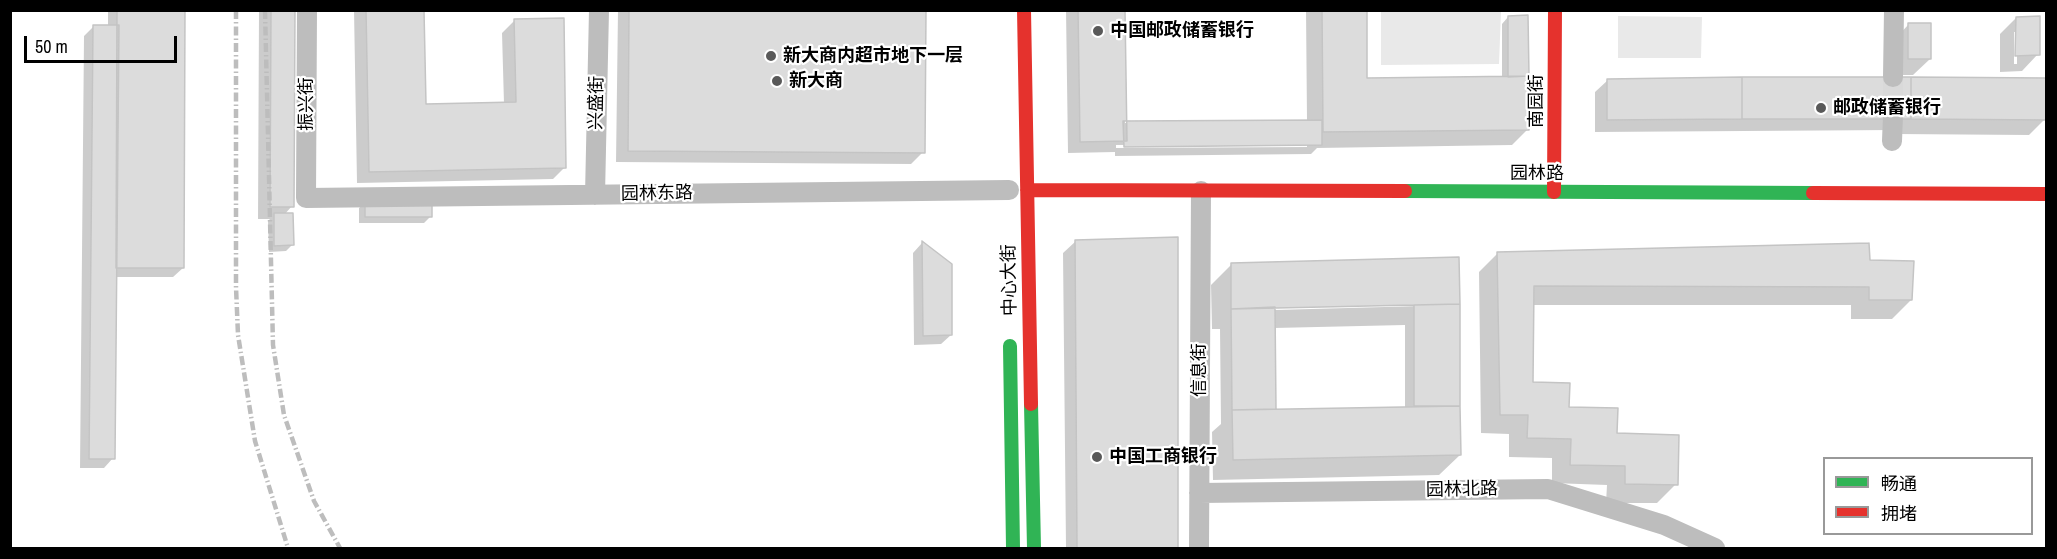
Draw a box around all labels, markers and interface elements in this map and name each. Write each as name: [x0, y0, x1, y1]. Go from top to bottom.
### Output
place label: 中国邮政储蓄银行: [1110, 20, 1254, 42]
scale bar: [27, 24, 180, 62]
marker: 中国邮政储蓄银行: [1091, 24, 1105, 38]
text: 50 m: [35, 34, 68, 59]
place label: 新大商内超市地下一层: [783, 45, 963, 67]
marker: 新大商内超市地下一层: [764, 49, 778, 63]
place label: 新大商: [789, 70, 843, 92]
marker: 新大商: [770, 74, 784, 88]
street label: 南园街: [1526, 74, 1548, 128]
street label: 兴盛街: [586, 76, 608, 130]
street label: 振兴街: [296, 77, 318, 131]
place label: 邮政储蓄银行: [1833, 97, 1941, 119]
marker: 邮政储蓄银行: [1814, 101, 1828, 115]
street label: 园林路: [1510, 163, 1564, 185]
street label: 园林东路: [621, 183, 693, 205]
street label: 中心大街: [999, 244, 1021, 316]
street label: 信息街: [1189, 343, 1211, 397]
place label: 中国工商银行: [1109, 446, 1217, 468]
marker: 中国工商银行: [1090, 450, 1104, 464]
legend: [1823, 457, 2033, 535]
text: 畅通: [1881, 471, 1917, 496]
street label: 园林北路: [1426, 479, 1498, 501]
text: 拥堵: [1881, 501, 1917, 526]

